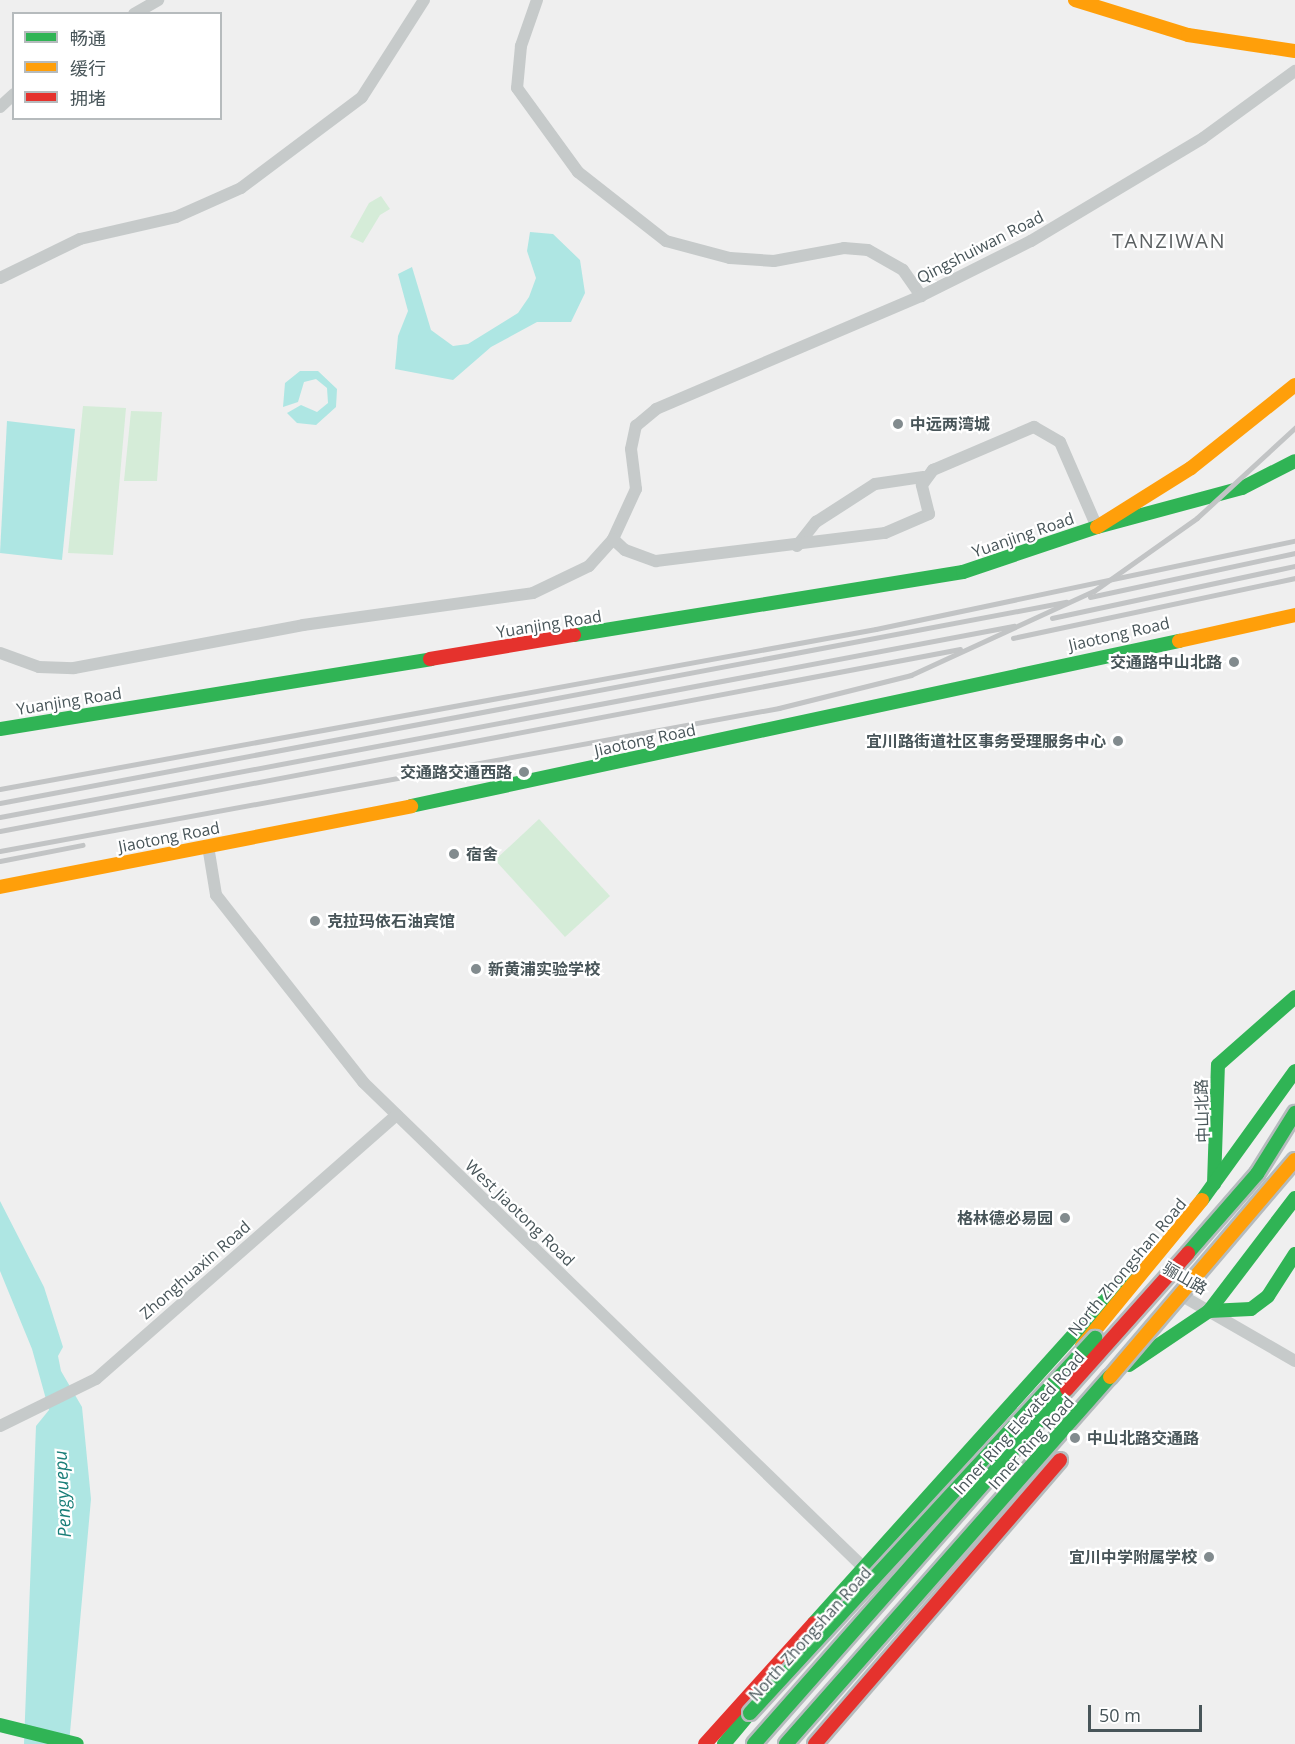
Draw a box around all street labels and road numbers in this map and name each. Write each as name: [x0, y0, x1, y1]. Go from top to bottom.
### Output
street label: Qingshuiwan Road: [913, 207, 1047, 287]
street label: Yuanjing Road: [970, 509, 1076, 561]
street label: Yuanjing Road: [495, 606, 603, 642]
street label: Jiaotong Road: [1067, 613, 1171, 655]
street label: Yuanjing Road: [15, 683, 123, 719]
street label: Jiaotong Road: [593, 720, 697, 760]
street label: Jiaotong Road: [117, 818, 221, 856]
street label: 中山北路: [1191, 1079, 1213, 1143]
street label: West Jiaotong Road: [461, 1156, 579, 1270]
street label: North Zhongshan Road: [1064, 1194, 1190, 1340]
street label: Zhonghuaxin Road: [136, 1217, 254, 1323]
street label: 骊山路: [1159, 1258, 1211, 1298]
street label: Inner Ring Elevated Road: [950, 1347, 1088, 1499]
street label: Inner Ring Road: [984, 1393, 1078, 1493]
street label: North Zhongshan Road: [745, 1563, 875, 1705]

